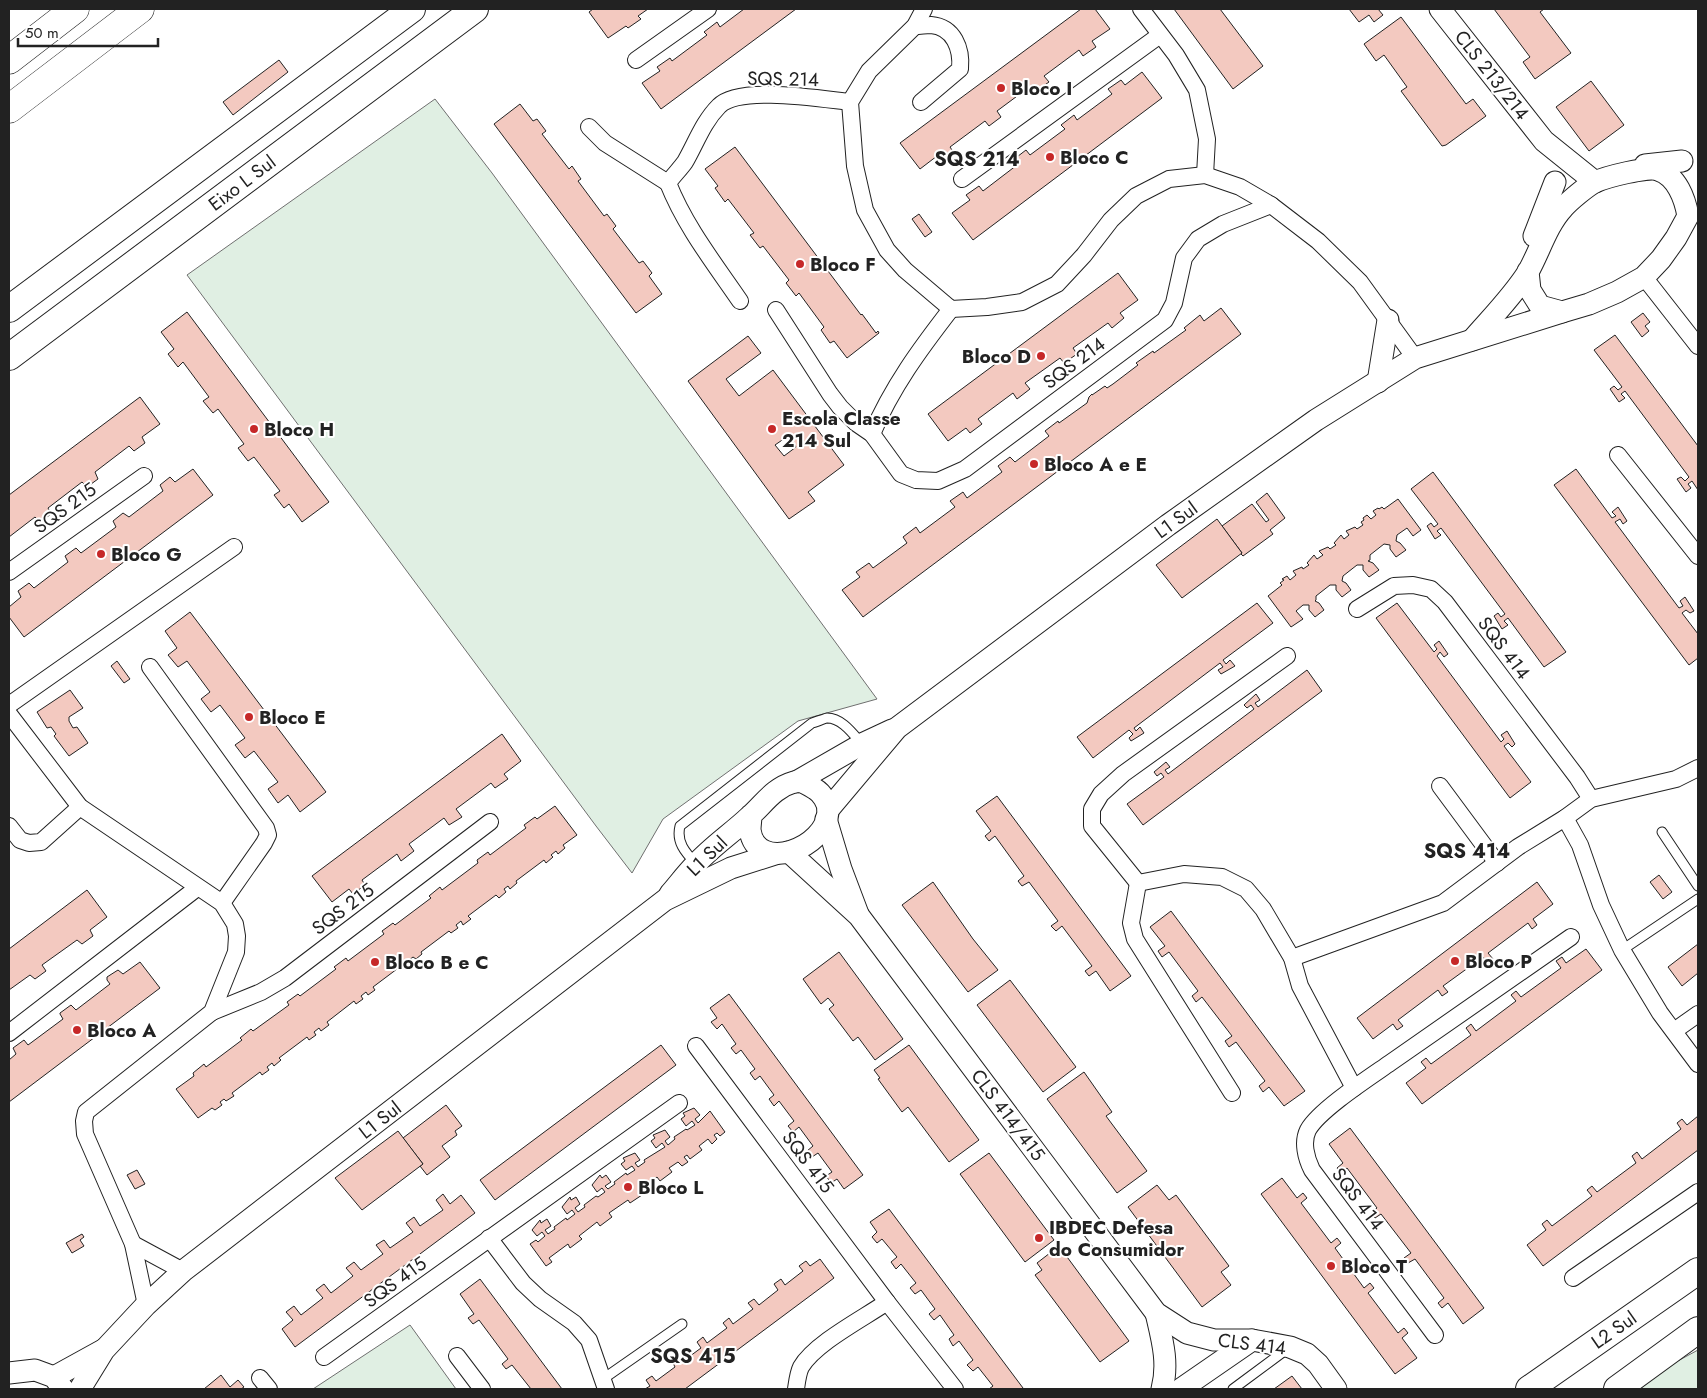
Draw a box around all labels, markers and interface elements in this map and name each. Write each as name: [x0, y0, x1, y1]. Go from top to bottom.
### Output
scale bar: [18, 15, 158, 47]
text: 50 m: [25, 22, 59, 44]
street label: CLS 213/214: [1448, 24, 1536, 126]
street label: SQS 214: [747, 65, 819, 93]
place label: Bloco I: [1011, 75, 1072, 102]
marker: Bloco I: [995, 82, 1007, 94]
place label: Bloco C: [1060, 144, 1129, 171]
district label: SQS 214: [934, 145, 1020, 174]
street label: Eixo L Sul: [203, 149, 281, 217]
marker: Bloco C: [1044, 151, 1056, 163]
place label: Bloco F: [810, 251, 876, 278]
marker: Bloco F: [794, 258, 806, 270]
street label: SQS 214: [1037, 331, 1111, 395]
place label: Bloco D: [962, 343, 1031, 370]
marker: Bloco D: [1035, 350, 1047, 362]
place label: Escola Classe 214 Sul: [782, 405, 901, 454]
place label: Bloco H: [264, 416, 334, 443]
marker: Bloco H: [248, 423, 260, 435]
marker: Escola Classe 214 Sul: [766, 423, 778, 435]
place label: Bloco A e E: [1044, 451, 1147, 478]
marker: Bloco A e E: [1028, 458, 1040, 470]
street label: SQS 215: [28, 476, 102, 540]
street label: L1 Sul: [1149, 495, 1203, 545]
place label: Bloco G: [111, 541, 182, 568]
marker: Bloco G: [95, 548, 107, 560]
street label: SQS 414: [1471, 611, 1537, 685]
place label: Bloco E: [259, 704, 326, 731]
marker: Bloco E: [243, 711, 255, 723]
street label: L1 Sul: [681, 830, 733, 882]
district label: SQS 414: [1424, 837, 1510, 866]
street label: SQS 215: [306, 877, 380, 941]
place label: Bloco P: [1465, 948, 1532, 975]
place label: Bloco B e C: [385, 949, 488, 976]
marker: Bloco P: [1449, 955, 1461, 967]
marker: Bloco B e C: [369, 956, 381, 968]
place label: Bloco A: [87, 1017, 156, 1044]
marker: Bloco A: [71, 1024, 83, 1036]
street label: CLS 414/415: [965, 1064, 1051, 1166]
street label: L1 Sul: [353, 1095, 407, 1145]
street label: SQS 415: [776, 1125, 840, 1199]
street label: SQS 414: [1325, 1162, 1391, 1236]
place label: Bloco L: [638, 1174, 703, 1201]
marker: Bloco L: [622, 1181, 634, 1193]
place label: IBDEC Defesa do Consumidor: [1049, 1214, 1184, 1263]
marker: IBDEC Defesa do Consumidor: [1033, 1232, 1045, 1244]
street label: SQS 415: [358, 1250, 432, 1314]
place label: Bloco T: [1341, 1253, 1407, 1280]
marker: Bloco T: [1325, 1260, 1337, 1272]
street label: L2 Sul: [1586, 1305, 1642, 1355]
street label: CLS 414: [1216, 1326, 1288, 1362]
district label: SQS 415: [650, 1342, 736, 1371]

